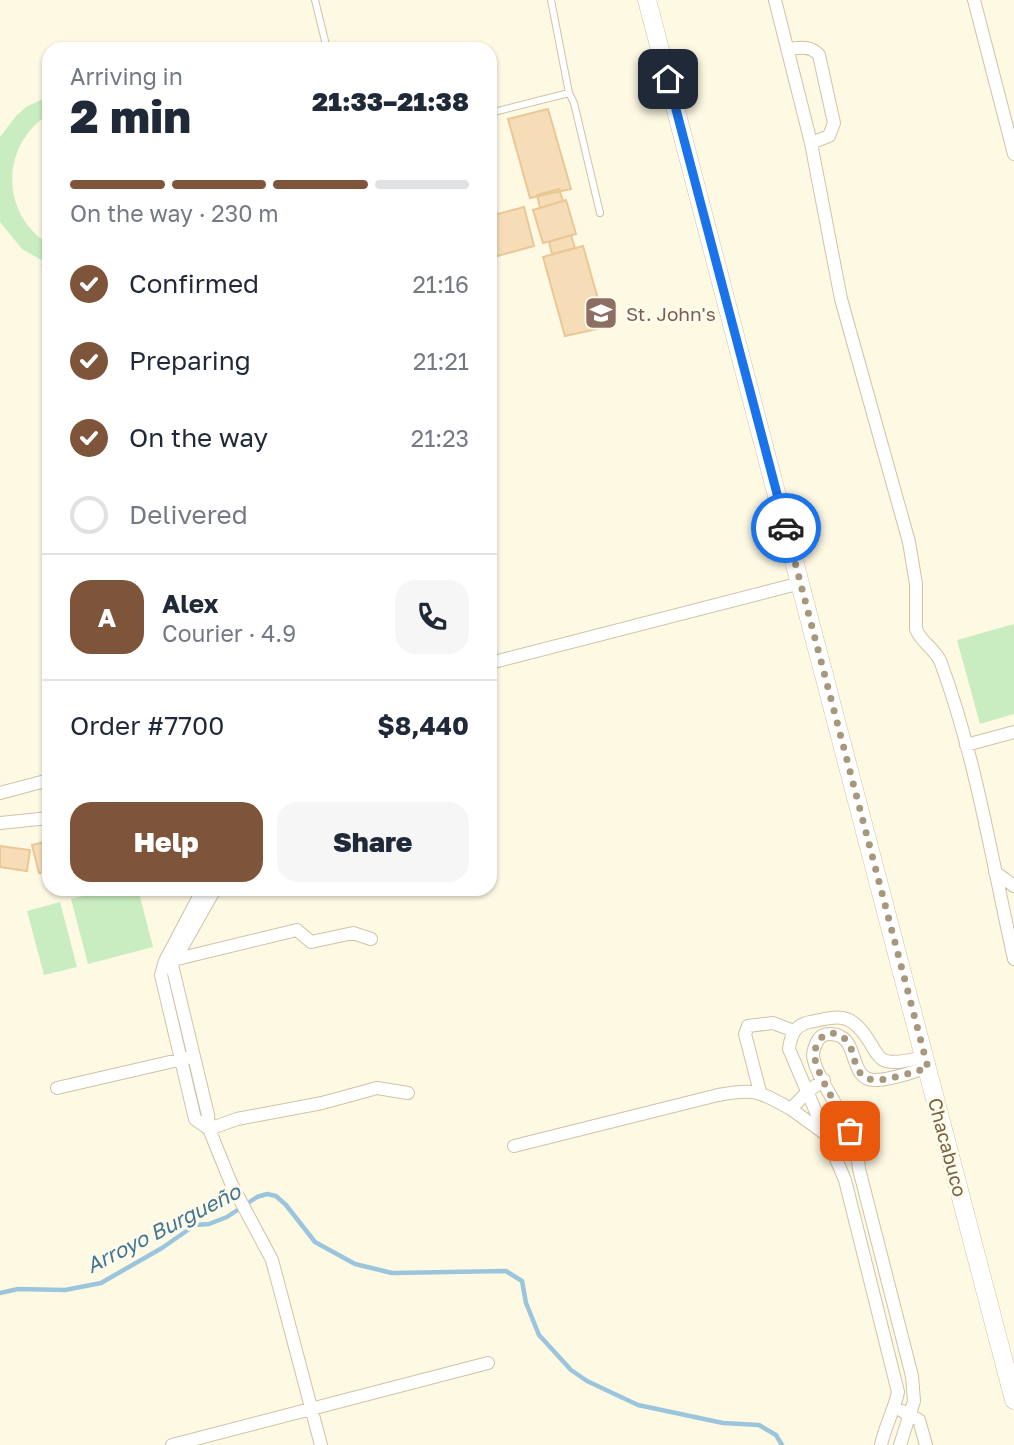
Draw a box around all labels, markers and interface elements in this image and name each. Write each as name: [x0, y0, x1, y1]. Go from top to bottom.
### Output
pin: [638, 49, 698, 109]
icon: home: [649, 60, 687, 98]
text: Arriving in: [70, 62, 183, 90]
text: 21:33–21:38: [312, 86, 469, 117]
text: 2 min: [70, 88, 191, 143]
text: On the way · 230 m: [70, 199, 279, 227]
icon: check: [70, 265, 108, 303]
text: Confirmed: [129, 268, 259, 299]
text: 21:16: [413, 270, 469, 298]
school or university icon: St. John's: [582, 294, 620, 332]
place label: St. John's: [626, 302, 716, 325]
icon: check: [70, 342, 108, 380]
text: Preparing: [129, 345, 251, 376]
text: 21:21: [413, 347, 469, 375]
icon: check: [70, 419, 108, 457]
text: On the way: [129, 422, 268, 453]
text: 21:23: [411, 424, 469, 452]
courier: [751, 493, 821, 563]
text: Delivered: [129, 499, 248, 530]
icon: car: [767, 509, 805, 547]
button: phone: [395, 580, 469, 654]
text: Alex: [162, 588, 219, 619]
text: A: [98, 602, 116, 633]
text: Courier · 4.9: [162, 619, 296, 647]
text: Order #7700: [70, 710, 224, 741]
text: $8,440: [377, 710, 469, 741]
button: Help: [70, 802, 263, 882]
button: Share: [277, 802, 469, 882]
street label: Chacabuco: [924, 1095, 972, 1199]
pin: [820, 1101, 880, 1161]
icon: bag: [831, 1112, 869, 1150]
water label: Arroyo Burgueño: [82, 1177, 246, 1278]

